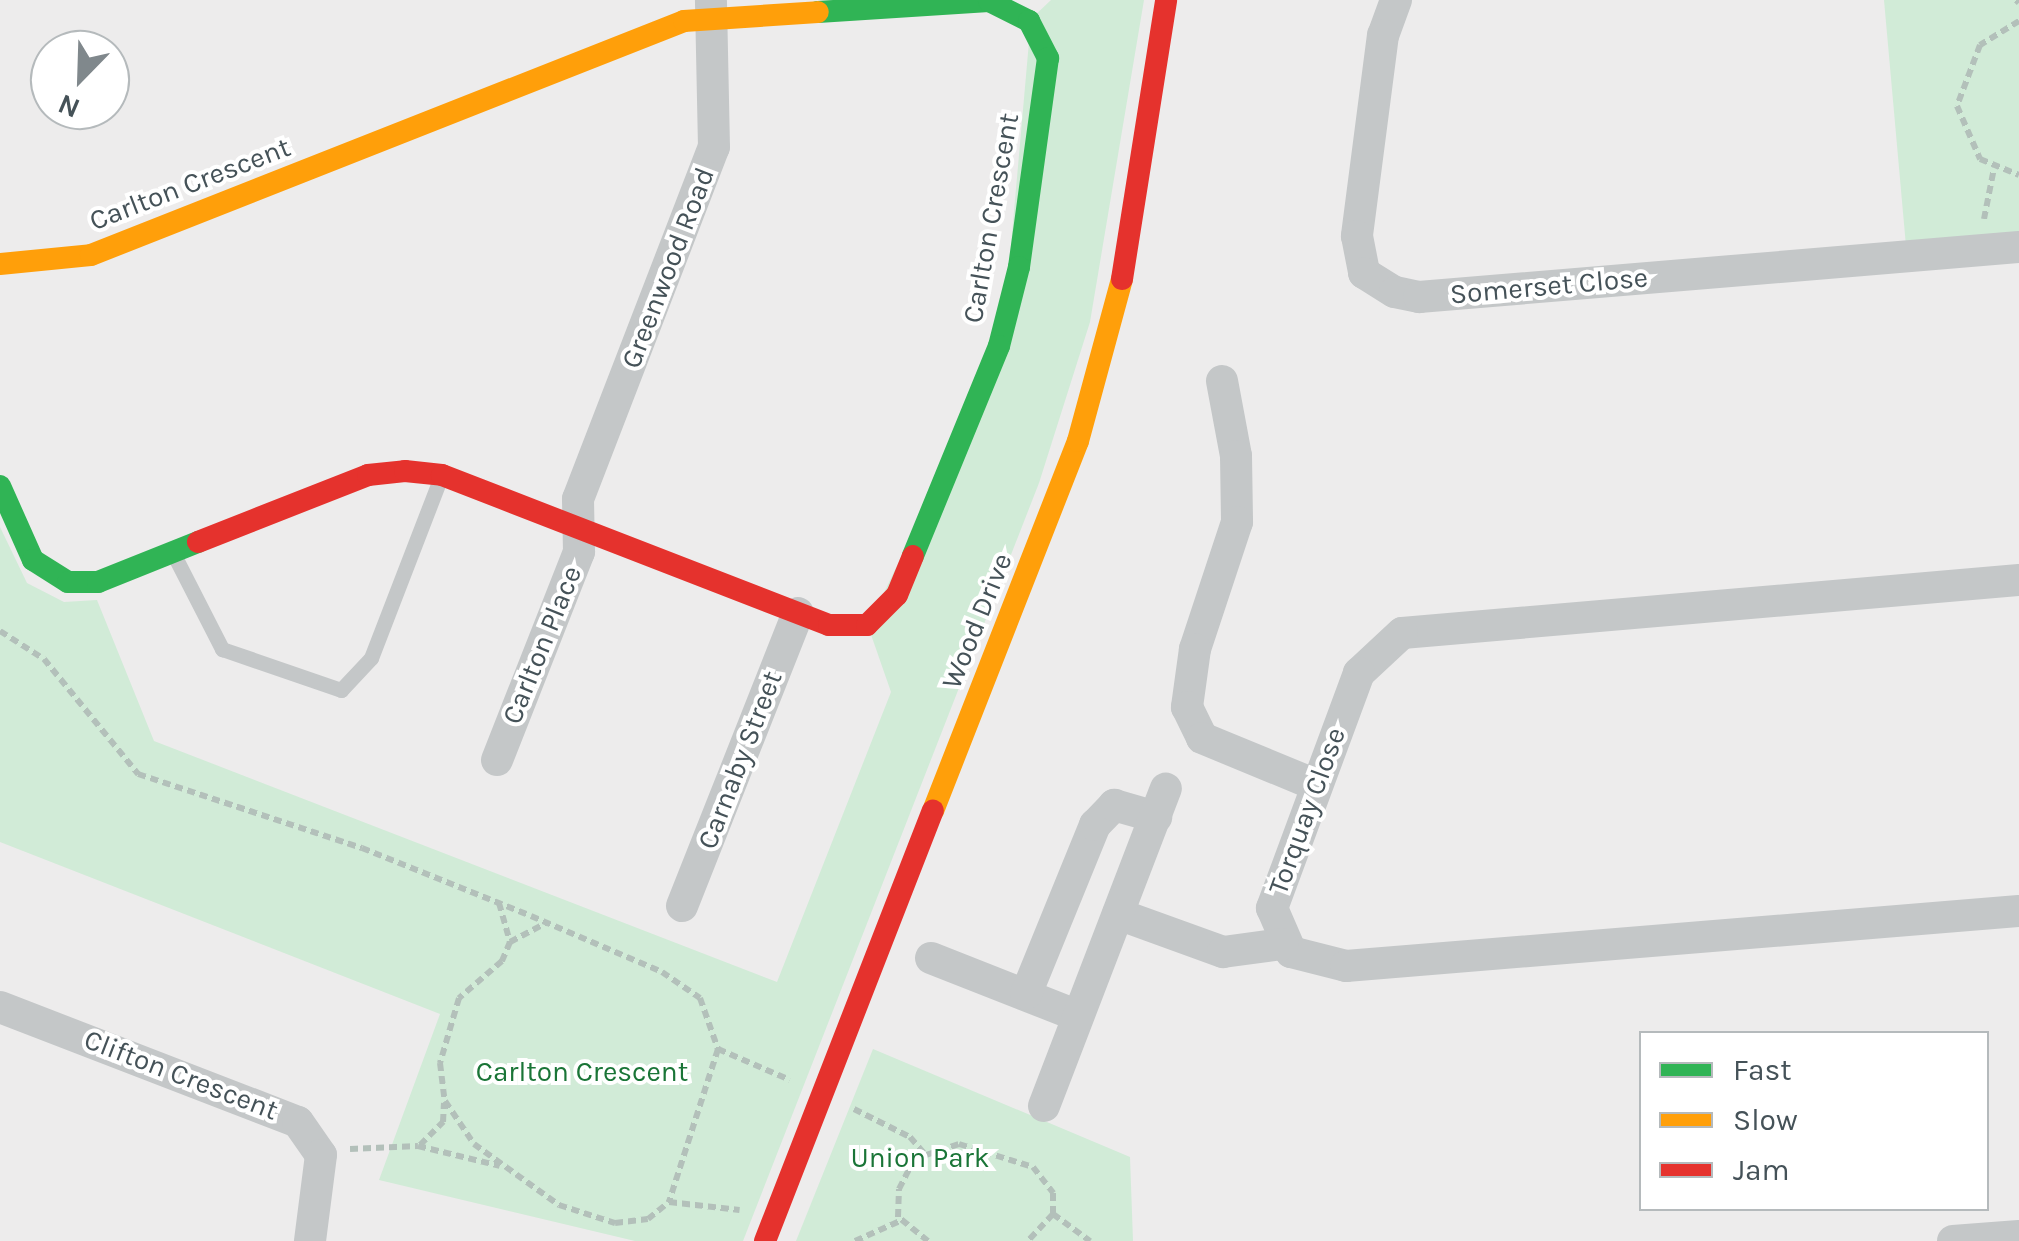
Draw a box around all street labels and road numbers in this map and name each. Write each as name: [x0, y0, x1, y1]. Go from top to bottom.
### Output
street label: Carlton Crescent: [956, 110, 1026, 326]
street label: Carlton Crescent: [85, 130, 295, 238]
street label: Greenwood Road: [614, 163, 722, 373]
street label: Somerset Close: [1449, 261, 1649, 311]
street label: Wood Drive: [935, 548, 1019, 694]
street label: Carlton Place: [495, 561, 589, 729]
street label: Carnaby Street: [691, 666, 789, 854]
street label: Torquay Close: [1261, 723, 1353, 899]
street label: Clifton Crescent: [79, 1023, 283, 1127]

